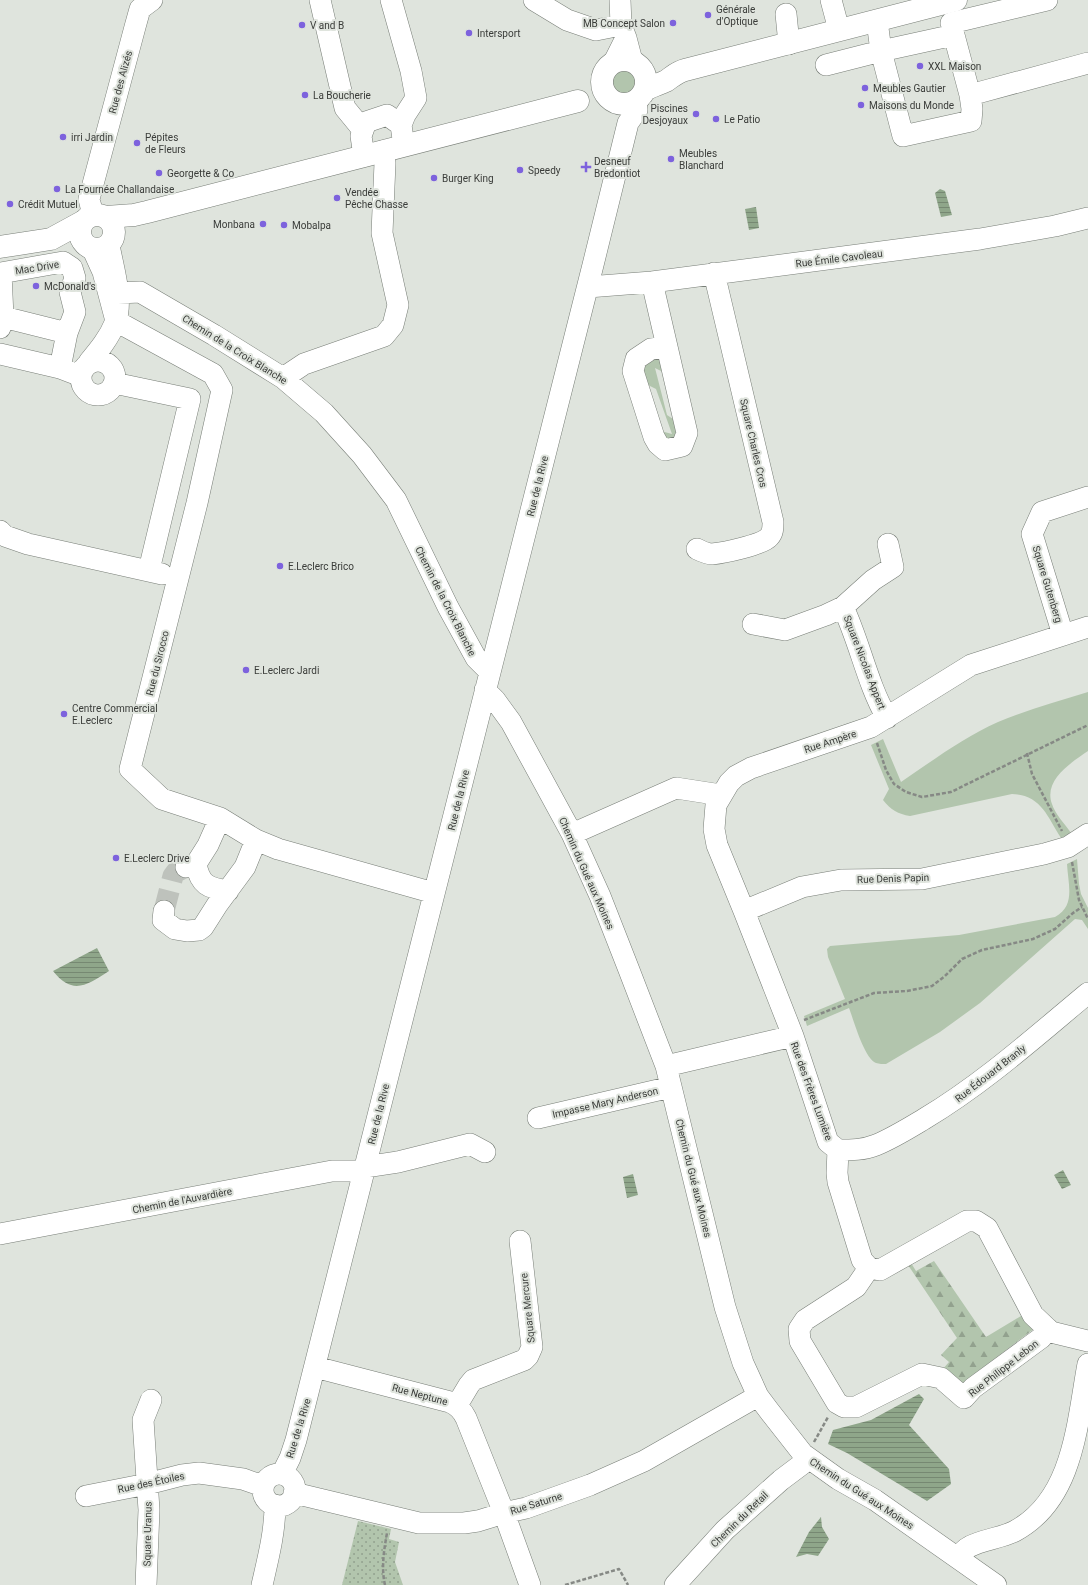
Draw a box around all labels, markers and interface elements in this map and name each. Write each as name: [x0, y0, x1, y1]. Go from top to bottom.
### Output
place label: Générale d'Optique: [716, 4, 758, 27]
marker: Générale d'Optique: [703, 10, 713, 20]
place label: MB Concept Salon: [583, 18, 665, 29]
marker: MB Concept Salon: [668, 18, 678, 28]
marker: V and B: [297, 20, 307, 30]
place label: V and B: [310, 20, 344, 31]
marker: Intersport: [464, 28, 474, 38]
place label: Intersport: [477, 28, 521, 39]
street label: Rue des Alizés: [107, 49, 134, 115]
marker: XXL Maison: [915, 61, 925, 71]
place label: XXL Maison: [928, 61, 981, 72]
marker: Meubles Gautier: [860, 83, 870, 93]
place label: Meubles Gautier: [873, 83, 946, 94]
marker: La Boucherie: [300, 90, 310, 100]
place label: La Boucherie: [313, 90, 371, 101]
marker: Maisons du Monde: [856, 100, 866, 110]
place label: Maisons du Monde: [869, 100, 954, 111]
place label: Piscines Desjoyaux: [642, 103, 688, 126]
marker: Piscines Desjoyaux: [691, 109, 701, 119]
marker: Le Patio: [711, 114, 721, 124]
place label: Le Patio: [724, 114, 761, 125]
marker: irri Jardin: [58, 132, 68, 142]
place label: irri Jardin: [71, 132, 113, 143]
place label: Pépites de Fleurs: [145, 132, 186, 155]
marker: Pépites de Fleurs: [132, 138, 142, 148]
place label: Meubles Blanchard: [679, 148, 724, 171]
marker: Meubles Blanchard: [666, 154, 676, 164]
place label: Desneuf Bredontiot: [594, 156, 640, 179]
marker: Desneuf Bredontiot: [581, 162, 591, 172]
marker: Speedy: [515, 165, 525, 175]
place label: Speedy: [528, 165, 561, 176]
marker: Georgette & Co: [154, 168, 164, 178]
place label: Georgette & Co: [167, 168, 235, 179]
marker: Burger King: [429, 173, 439, 183]
place label: Burger King: [442, 173, 494, 184]
marker: La Fournée Challandaise: [52, 184, 62, 194]
place label: La Fournée Challandaise: [65, 184, 174, 195]
place label: Vendée Pêche Chasse: [345, 187, 408, 210]
marker: Vendée Pêche Chasse: [332, 193, 342, 203]
marker: Crédit Mutuel: [5, 199, 15, 209]
place label: Crédit Mutuel: [18, 199, 78, 210]
place label: Monbana: [213, 219, 255, 230]
marker: Monbana: [258, 219, 268, 229]
marker: Mobalpa: [279, 220, 289, 230]
place label: Mobalpa: [292, 220, 331, 231]
street label: Rue Émile Cavoleau: [795, 247, 883, 269]
street label: Mac Drive: [14, 259, 60, 276]
marker: McDonald's: [31, 281, 41, 291]
place label: McDonald's: [44, 281, 96, 292]
street label: Chemin de la Croix Blanche: [180, 313, 289, 386]
street label: Square Charles Cros: [738, 398, 769, 488]
street label: Rue de la Rive: [525, 455, 550, 517]
street label: Square Gutenberg: [1031, 544, 1064, 624]
street label: Chemin de la Croix Blanche: [413, 545, 478, 658]
marker: E.Leclerc Brico: [275, 561, 285, 571]
place label: E.Leclerc Brico: [288, 561, 354, 572]
street label: Square Nicolas Appert: [842, 614, 888, 711]
street label: Rue du Sirocco: [144, 629, 171, 697]
marker: E.Leclerc Jardi: [241, 665, 251, 675]
place label: E.Leclerc Jardi: [254, 665, 319, 676]
place label: Centre Commercial E.Leclerc: [72, 703, 158, 726]
marker: Centre Commercial E.Leclerc: [59, 709, 69, 719]
street label: Rue Ampère: [803, 728, 858, 755]
street label: Rue de la Rive: [446, 769, 471, 831]
street label: Chemin du Gué aux Moines: [557, 815, 616, 931]
marker: E.Leclerc Drive: [111, 853, 121, 863]
place label: E.Leclerc Drive: [124, 853, 189, 864]
street label: Rue Denis Papin: [857, 872, 929, 885]
street label: Rue des Frères Lumière: [789, 1040, 834, 1142]
street label: Rue Édouard Branly: [952, 1042, 1028, 1104]
street label: Rue de la Rive: [366, 1083, 391, 1145]
street label: Impasse Mary Anderson: [551, 1085, 659, 1120]
street label: Chemin du Gué aux Moines: [673, 1118, 714, 1238]
street label: Chemin de l'Auvardière: [131, 1185, 233, 1216]
street label: Square Mercure: [518, 1272, 537, 1343]
street label: Rue Philippe Lebon: [966, 1338, 1040, 1399]
street label: Rue Neptune: [391, 1382, 449, 1407]
street label: Rue de la Rive: [284, 1397, 313, 1459]
street label: Chemin du Gué aux Moines: [808, 1456, 916, 1531]
street label: Rue des Étoiles: [117, 1469, 185, 1495]
street label: Chemin du Retail: [708, 1489, 770, 1549]
street label: Rue Saturne: [509, 1490, 563, 1517]
street label: Square Uranus: [141, 1501, 154, 1567]

